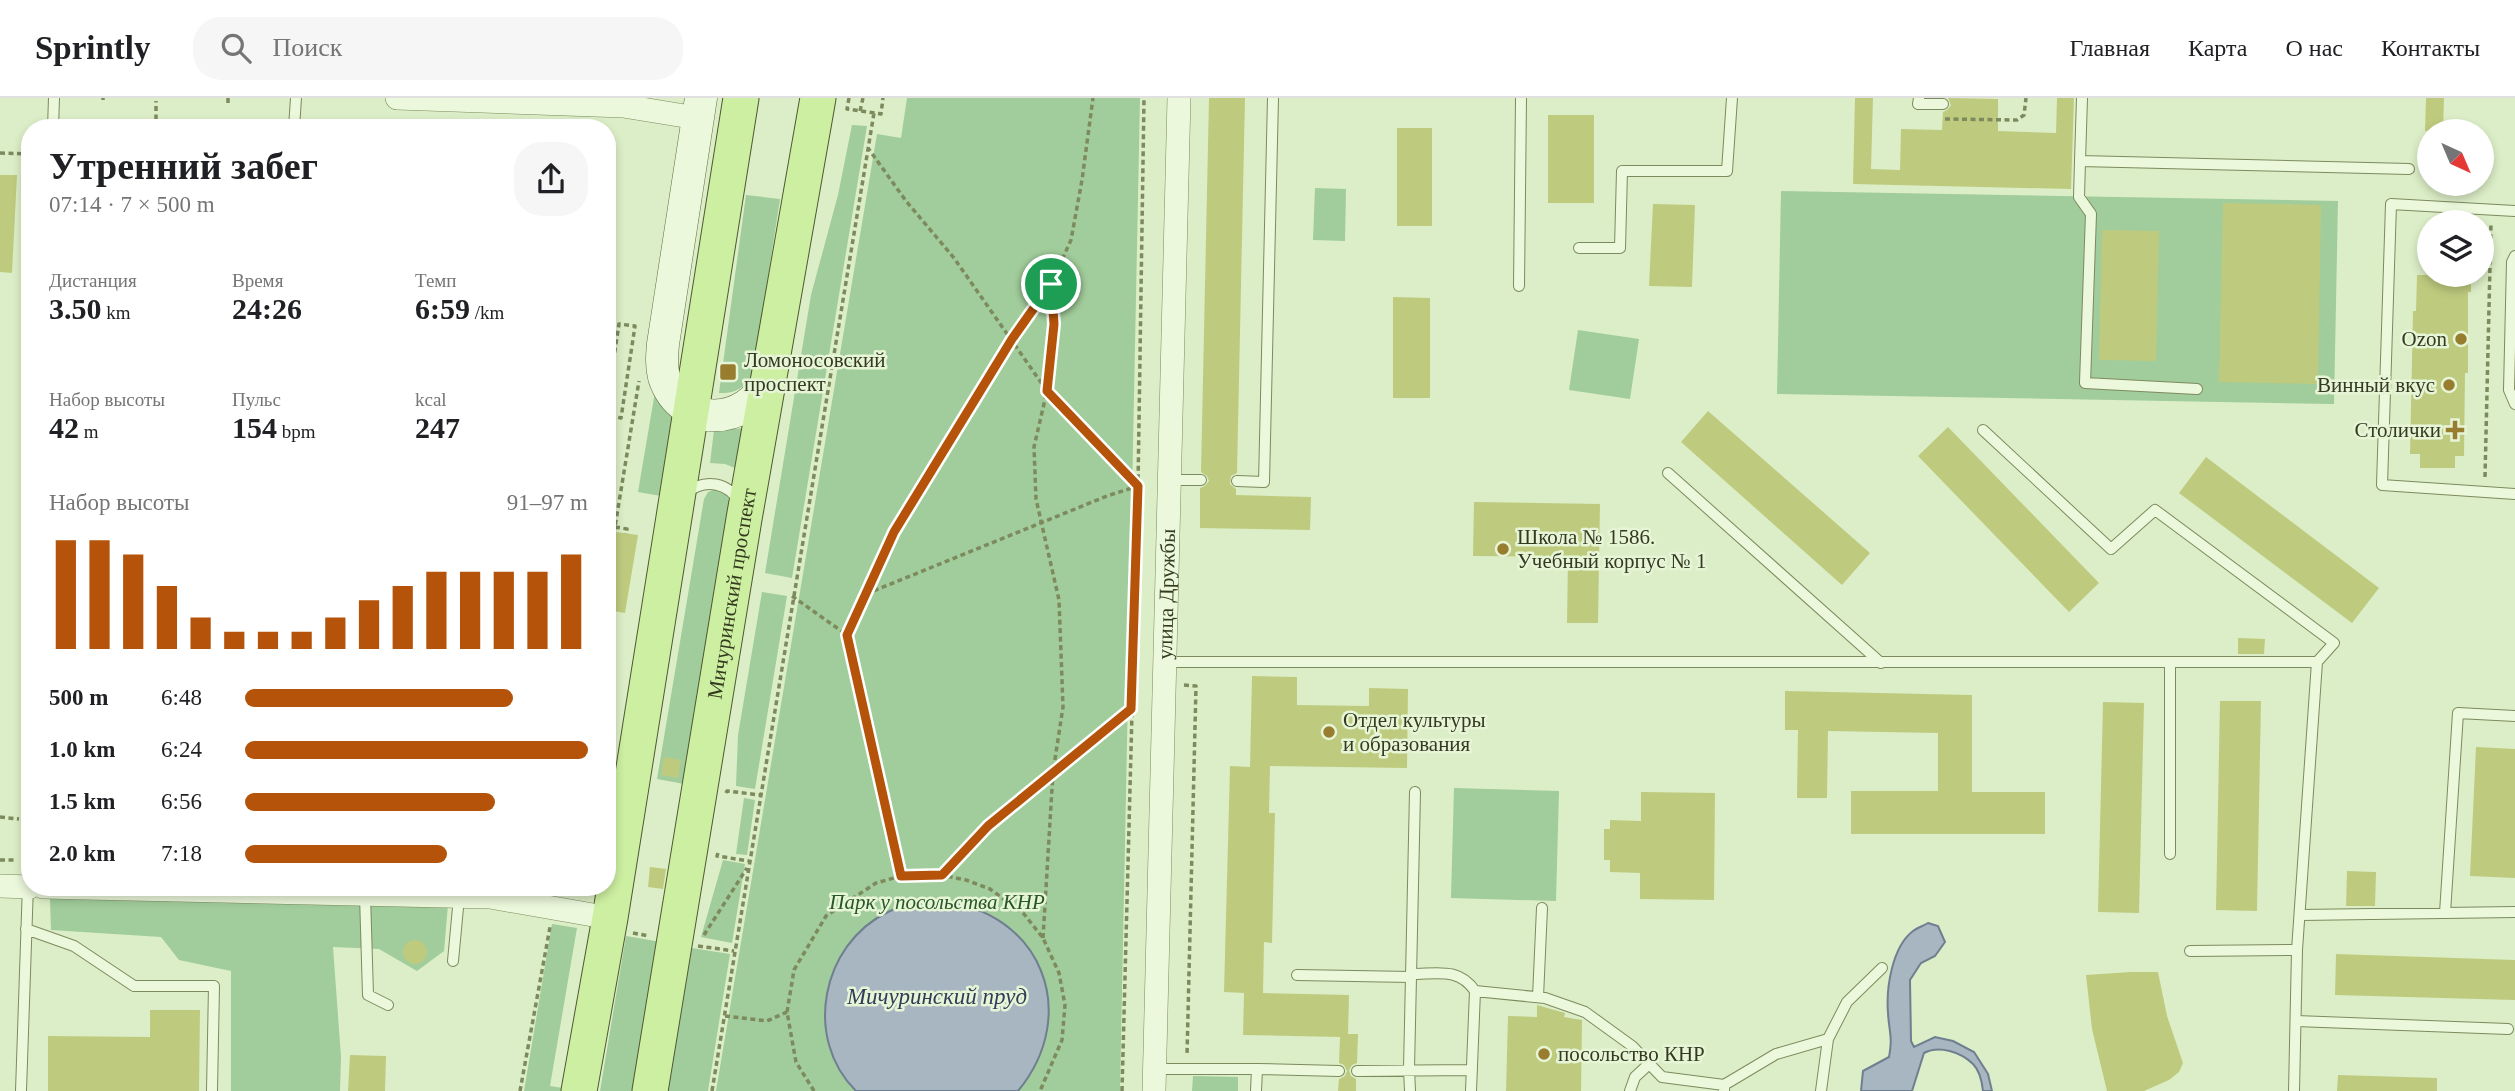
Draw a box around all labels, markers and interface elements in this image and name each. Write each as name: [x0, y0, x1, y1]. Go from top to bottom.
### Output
search box: [193, 17, 683, 80]
icon: search: [217, 29, 255, 67]
text: Sprintly: [35, 30, 151, 66]
text: Поиск: [273, 33, 342, 62]
text: Главная: [2069, 35, 2150, 61]
text: Карта: [2188, 35, 2247, 61]
text: О нас: [2285, 35, 2343, 61]
text: Контакты: [2381, 35, 2480, 61]
north arrow: [2417, 119, 2494, 196]
map controls: [2417, 119, 2494, 287]
button: share: [514, 142, 588, 216]
text: Утренний забег: [49, 145, 318, 187]
text: 07:14 · 7 × 500 m: [49, 192, 215, 217]
button: layers: [2417, 210, 2494, 287]
pin: [1021, 254, 1081, 314]
icon: arrive: [1032, 265, 1070, 303]
text: Дистанция: [49, 270, 137, 291]
text: Время: [232, 270, 283, 291]
text: Темп: [415, 270, 457, 291]
text: 3.50: [49, 292, 102, 325]
text: 24:26: [232, 292, 302, 325]
text: 6:59: [415, 292, 470, 325]
text: km: [102, 302, 131, 323]
text: /km: [470, 302, 504, 323]
place label: Ozon: [2402, 327, 2447, 351]
marker: Ozon: [2453, 331, 2469, 347]
place label: Ломоносовский проспект: [744, 348, 885, 396]
marker: Ломоносовский проспект: [718, 362, 738, 382]
place label: Винный вкус: [2317, 373, 2435, 397]
marker: Винный вкус: [2441, 377, 2457, 393]
text: Набор высоты: [49, 389, 165, 410]
text: Пульс: [232, 389, 281, 410]
text: kcal: [415, 389, 447, 410]
text: 42: [49, 411, 79, 444]
text: 154: [232, 411, 277, 444]
text: 247: [415, 411, 460, 444]
place label: Столички: [2354, 418, 2441, 442]
text: m: [79, 421, 99, 442]
text: bpm: [277, 421, 316, 442]
marker: Столички: [2447, 422, 2463, 438]
street label: Мичуринский проспект: [703, 487, 761, 701]
text: Набор высоты: [49, 490, 190, 515]
text: 91–97 m: [507, 490, 588, 515]
place label: Школа № 1586. Учебный корпус № 1: [1517, 525, 1707, 573]
street label: улица Дружбы: [1153, 528, 1180, 660]
marker: Школа № 1586. Учебный корпус № 1: [1495, 541, 1511, 557]
text: 500 m: [49, 685, 108, 710]
text: 6:48: [161, 685, 202, 710]
place label: Отдел культуры и образования: [1343, 708, 1486, 756]
marker: Отдел культуры и образования: [1321, 724, 1337, 740]
text: 1.0 km: [49, 737, 115, 762]
text: 6:24: [161, 737, 202, 762]
text: 1.5 km: [49, 789, 115, 814]
text: 6:56: [161, 789, 202, 814]
text: 2.0 km: [49, 841, 115, 866]
text: 7:18: [161, 841, 202, 866]
park label: Парк у посольства КНР: [828, 890, 1045, 914]
water label: Мичуринский пруд: [846, 984, 1027, 1009]
place label: посольство КНР: [1558, 1042, 1705, 1066]
marker: посольство КНР: [1536, 1046, 1552, 1062]

